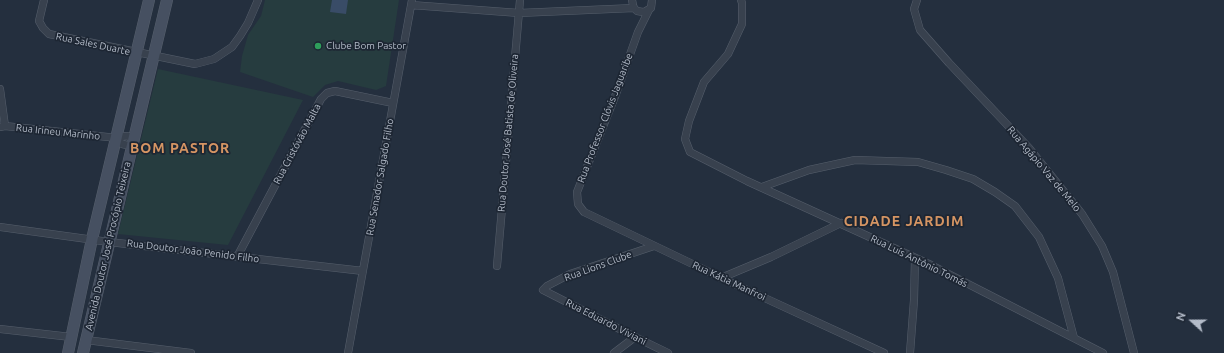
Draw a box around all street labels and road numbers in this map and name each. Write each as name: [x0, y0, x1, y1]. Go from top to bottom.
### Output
street label: Rua Sales Duarte: [55, 30, 131, 58]
street label: Rua Professor Clóvis Jaguaribe: [575, 52, 635, 184]
street label: Rua Doutor José Batista de Oliveira: [495, 54, 521, 212]
street label: Rua Cristóvão Malta: [271, 102, 323, 186]
street label: Rua Senador Salgado Filho: [364, 118, 396, 236]
street label: Rua Irineu Marinho: [15, 122, 101, 142]
street label: Rua Agápio Vaz de Melo: [1005, 124, 1083, 214]
street label: Avenida Doutor José Procópio Teixeira: [83, 160, 133, 332]
street label: Rua Luís Antônio Tomás: [869, 232, 969, 290]
street label: Rua Doutor João Penido Filho: [126, 237, 260, 265]
street label: Rua Lions Clube: [563, 248, 633, 284]
street label: Rua Kátia Manfroi: [690, 259, 768, 303]
street label: Rua Eduardo Viviani: [564, 296, 648, 348]

